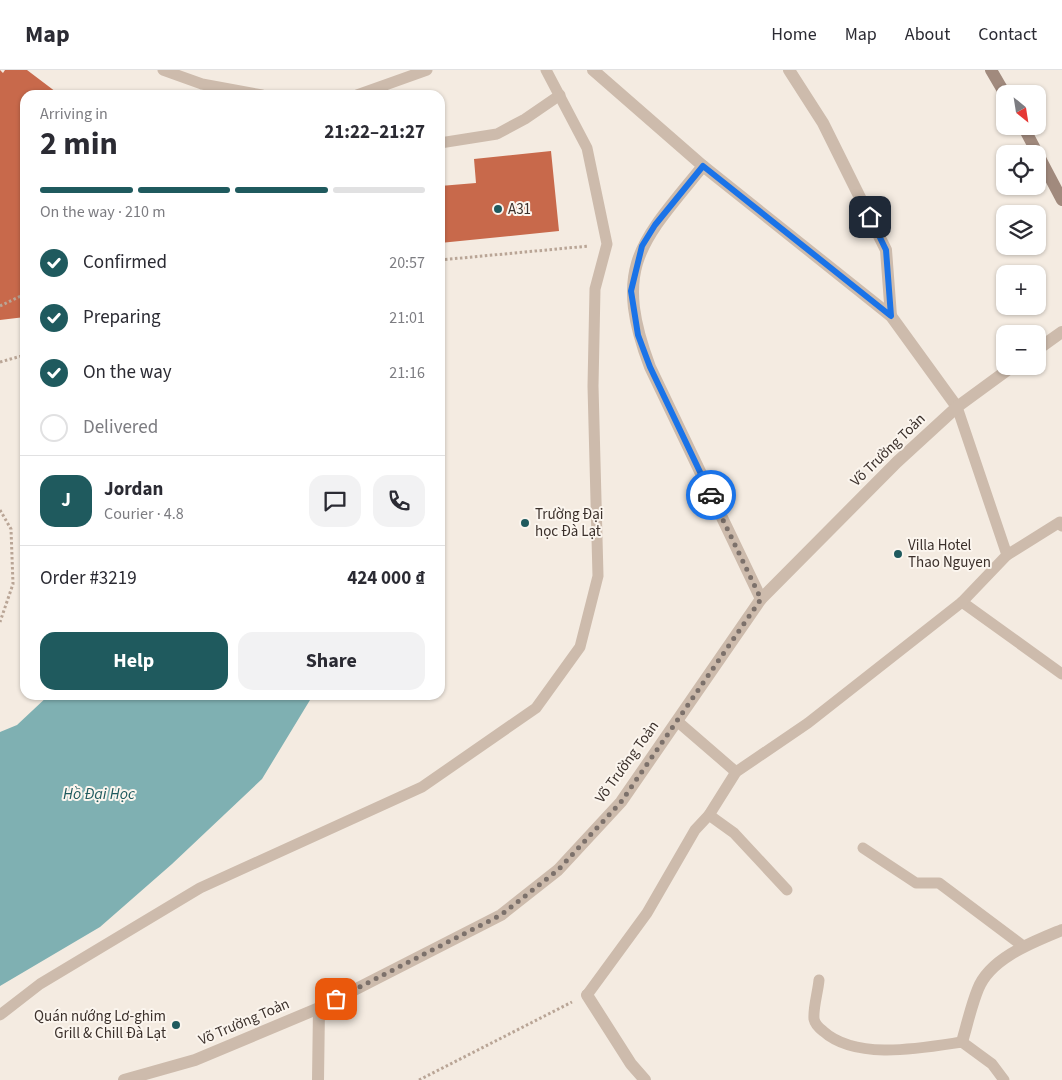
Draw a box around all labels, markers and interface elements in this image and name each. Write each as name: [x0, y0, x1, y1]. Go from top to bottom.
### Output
text: Map: [25, 17, 70, 52]
text: Home: [771, 22, 817, 47]
text: Map: [845, 22, 877, 47]
text: About: [905, 22, 950, 47]
text: Contact: [978, 22, 1037, 47]
north arrow: [996, 85, 1046, 135]
map controls: [996, 85, 1046, 375]
text: Arriving in: [40, 103, 108, 125]
text: 21:22–21:27: [324, 119, 425, 146]
text: 2 min: [40, 121, 118, 167]
button: locate: [996, 145, 1046, 195]
pin: [849, 196, 891, 238]
place label: A31: [508, 199, 531, 220]
text: On the way · 210 m: [40, 201, 165, 223]
marker: A31: [492, 203, 504, 215]
icon: home: [856, 203, 884, 231]
button: layers: [996, 205, 1046, 255]
icon: check: [40, 249, 68, 277]
text: Confirmed: [83, 249, 167, 276]
text: 20:57: [389, 252, 425, 274]
button: +: [996, 265, 1046, 315]
icon: check: [40, 304, 68, 332]
text: Preparing: [83, 304, 161, 331]
text: 21:01: [389, 307, 425, 329]
button: −: [996, 325, 1046, 375]
icon: check: [40, 359, 68, 387]
text: On the way: [83, 359, 172, 386]
text: 21:16: [389, 362, 425, 384]
street label: Võ Trường Toản: [846, 409, 930, 491]
text: Delivered: [83, 414, 158, 441]
courier: [686, 470, 736, 520]
button: chat: [309, 475, 361, 527]
button: phone: [373, 475, 425, 527]
text: Jordan: [104, 476, 163, 503]
icon: car: [697, 481, 725, 509]
text: J: [61, 487, 71, 514]
text: Courier · 4.8: [104, 503, 184, 525]
place label: Trường Đại học Đà Lạt: [535, 504, 603, 542]
marker: Trường Đại học Đà Lạt: [519, 517, 531, 529]
place label: Villa Hotel Thao Nguyen: [908, 535, 991, 573]
marker: Villa Hotel Thao Nguyen: [892, 548, 904, 560]
text: Order #3219: [40, 565, 137, 592]
text: 424 000 ₫: [347, 565, 425, 592]
button: Help: [40, 632, 228, 690]
button: Share: [238, 632, 425, 690]
street label: Võ Trường Toản: [590, 717, 664, 807]
water label: Hồ Đại Học: [63, 783, 135, 805]
pin: [315, 978, 357, 1020]
icon: bag: [322, 985, 350, 1013]
street label: Võ Trường Toản: [195, 993, 293, 1051]
place label: Quán nướng Lơ-ghim Grill & Chill Đà Lạt: [34, 1006, 166, 1044]
marker: Quán nướng Lơ-ghim Grill & Chill Đà Lạt: [170, 1019, 182, 1031]

